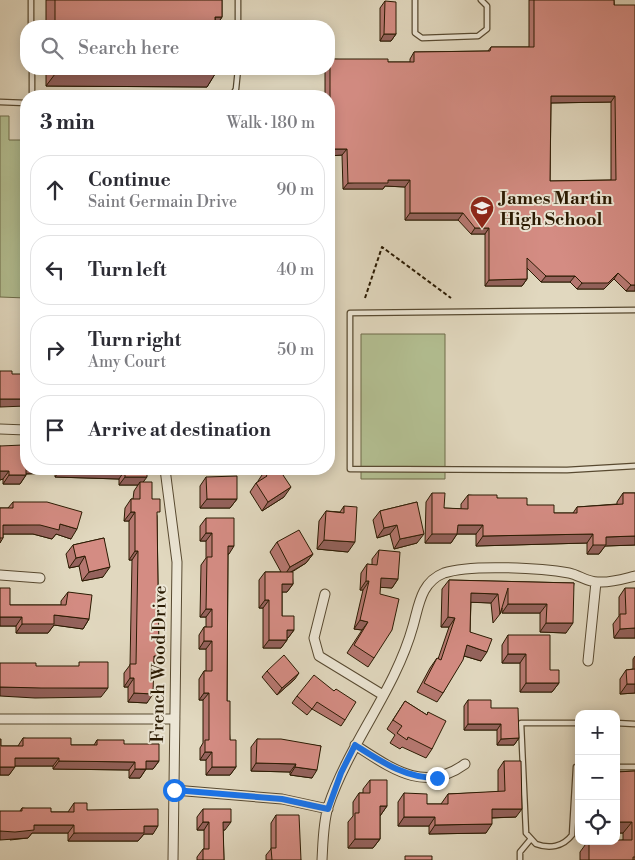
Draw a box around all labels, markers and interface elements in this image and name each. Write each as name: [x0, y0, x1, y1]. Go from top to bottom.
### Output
search box: [20, 20, 335, 75]
icon: search: [38, 34, 66, 62]
text: Search here: [78, 36, 179, 60]
text: 3 min: [40, 110, 95, 136]
text: Walk · 180 m: [227, 113, 315, 133]
text: Continue: [88, 168, 171, 192]
icon: ahead: [41, 176, 69, 204]
text: 90 m: [276, 180, 314, 200]
place label: James Martin High School: [497, 187, 612, 231]
text: Saint Germain Drive: [88, 192, 237, 212]
school or university icon: James Martin High School: [469, 195, 495, 229]
icon: left: [41, 256, 69, 284]
text: Turn left: [88, 258, 167, 282]
text: 40 m: [277, 260, 314, 280]
text: Turn right: [88, 328, 181, 352]
icon: right: [41, 336, 69, 364]
text: 50 m: [277, 340, 314, 360]
text: Amy Court: [88, 352, 166, 372]
icon: arrive: [41, 416, 69, 444]
text: Arrive at destination: [88, 418, 271, 442]
street label: French Wood Drive: [146, 585, 172, 743]
map controls: [575, 710, 620, 845]
button: +: [575, 710, 620, 755]
button: −: [575, 755, 620, 800]
route end: [426, 767, 449, 790]
route start: [163, 779, 186, 802]
button: locate: [575, 800, 620, 845]

